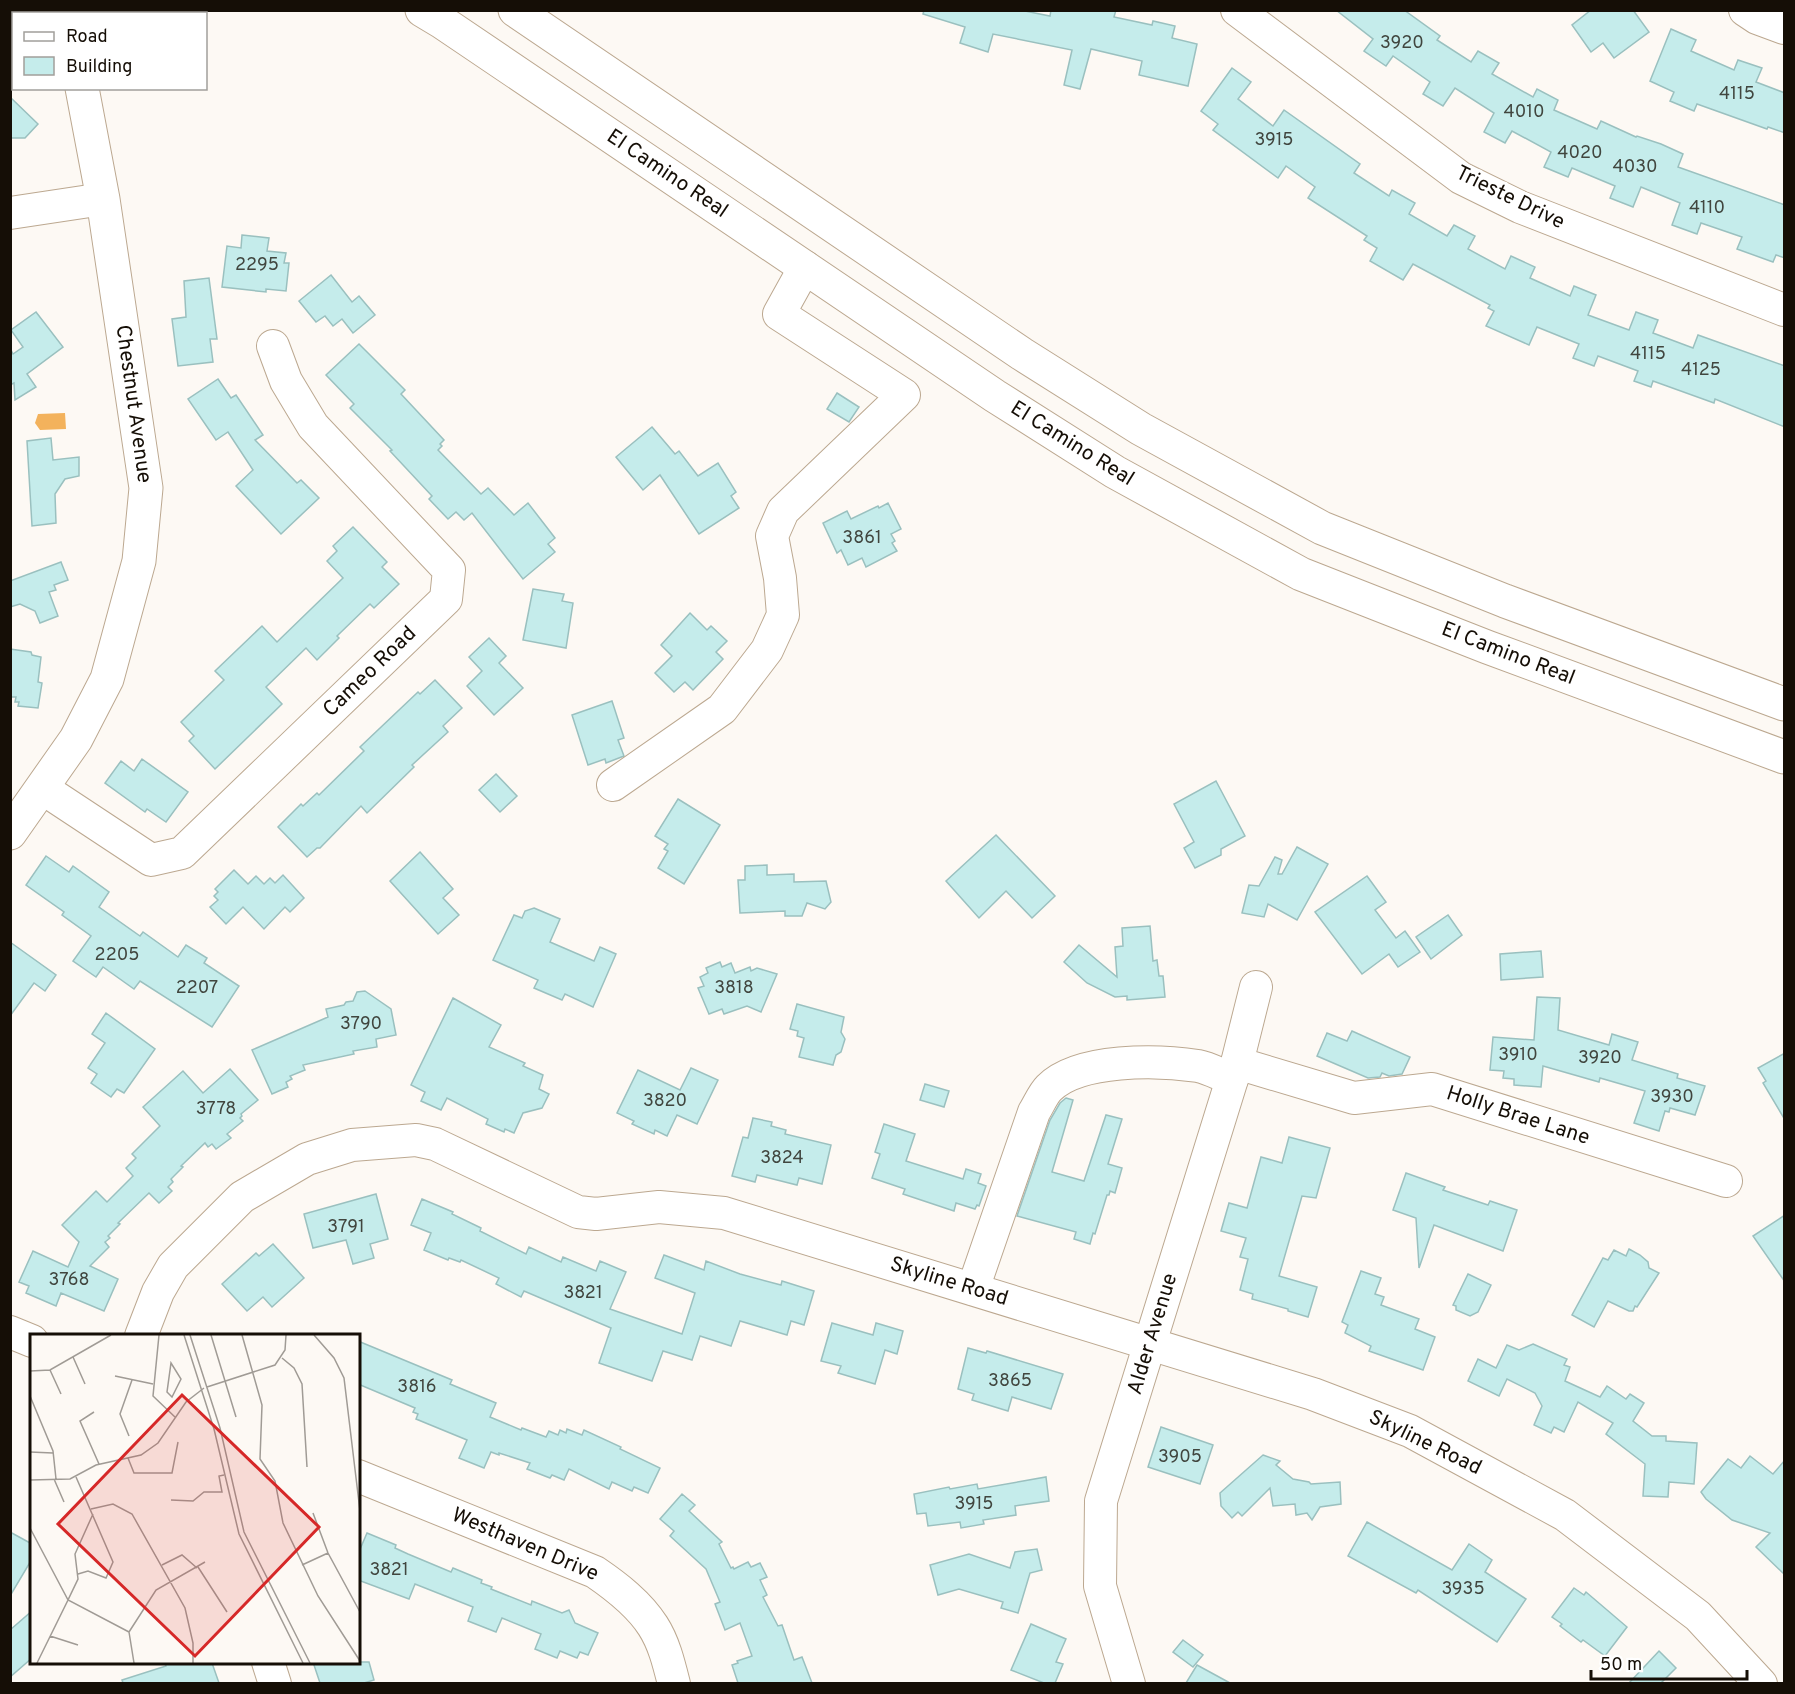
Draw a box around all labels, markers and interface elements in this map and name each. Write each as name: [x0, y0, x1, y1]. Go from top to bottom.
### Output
legend: [12, 12, 207, 90]
text: Road: [66, 26, 108, 49]
house number: 3920: [1380, 32, 1424, 55]
text: Building: [66, 56, 132, 79]
house number: 4115: [1719, 83, 1755, 106]
house number: 4010: [1503, 101, 1545, 124]
street label: El Camino Real: [601, 123, 733, 225]
house number: 3915: [1254, 129, 1294, 152]
house number: 4020: [1557, 142, 1603, 165]
house number: 4030: [1613, 156, 1657, 179]
street label: Trieste Drive: [1451, 160, 1569, 236]
house number: 4110: [1689, 197, 1725, 220]
house number: 2295: [235, 254, 279, 277]
street label: Chestnut Avenue: [109, 323, 157, 485]
house number: 4115: [1630, 343, 1666, 366]
house number: 4125: [1681, 359, 1721, 382]
street label: El Camino Real: [1005, 395, 1139, 493]
house number: 3861: [842, 527, 882, 550]
street label: El Camino Real: [1437, 616, 1579, 692]
street label: Cameo Road: [317, 621, 423, 723]
house number: 2205: [95, 944, 139, 967]
house number: 2207: [176, 977, 218, 1000]
house number: 3818: [714, 977, 754, 1000]
house number: 3790: [340, 1013, 382, 1036]
house number: 3910: [1498, 1044, 1538, 1067]
house number: 3920: [1578, 1047, 1622, 1070]
street label: Holly Brae Lane: [1443, 1080, 1593, 1152]
house number: 3930: [1650, 1086, 1694, 1109]
house number: 3820: [643, 1090, 687, 1113]
house number: 3778: [196, 1098, 236, 1121]
house number: 3824: [760, 1147, 804, 1170]
house number: 3791: [327, 1216, 365, 1239]
street label: Skyline Road: [887, 1251, 1011, 1313]
house number: 3768: [49, 1269, 89, 1292]
street label: Alder Avenue: [1122, 1270, 1184, 1398]
house number: 3821: [563, 1282, 603, 1305]
inset map: [30, 1334, 360, 1664]
house number: 3865: [988, 1370, 1032, 1393]
house number: 3816: [397, 1376, 437, 1399]
street label: Skyline Road: [1364, 1404, 1486, 1482]
house number: 3905: [1158, 1446, 1202, 1469]
house number: 3915: [954, 1493, 994, 1516]
street label: Westhaven Drive: [447, 1502, 603, 1588]
house number: 3821: [369, 1559, 409, 1582]
house number: 3935: [1441, 1578, 1485, 1601]
scale bar: [1591, 1643, 1747, 1681]
text: 50 m: [1600, 1654, 1642, 1677]

